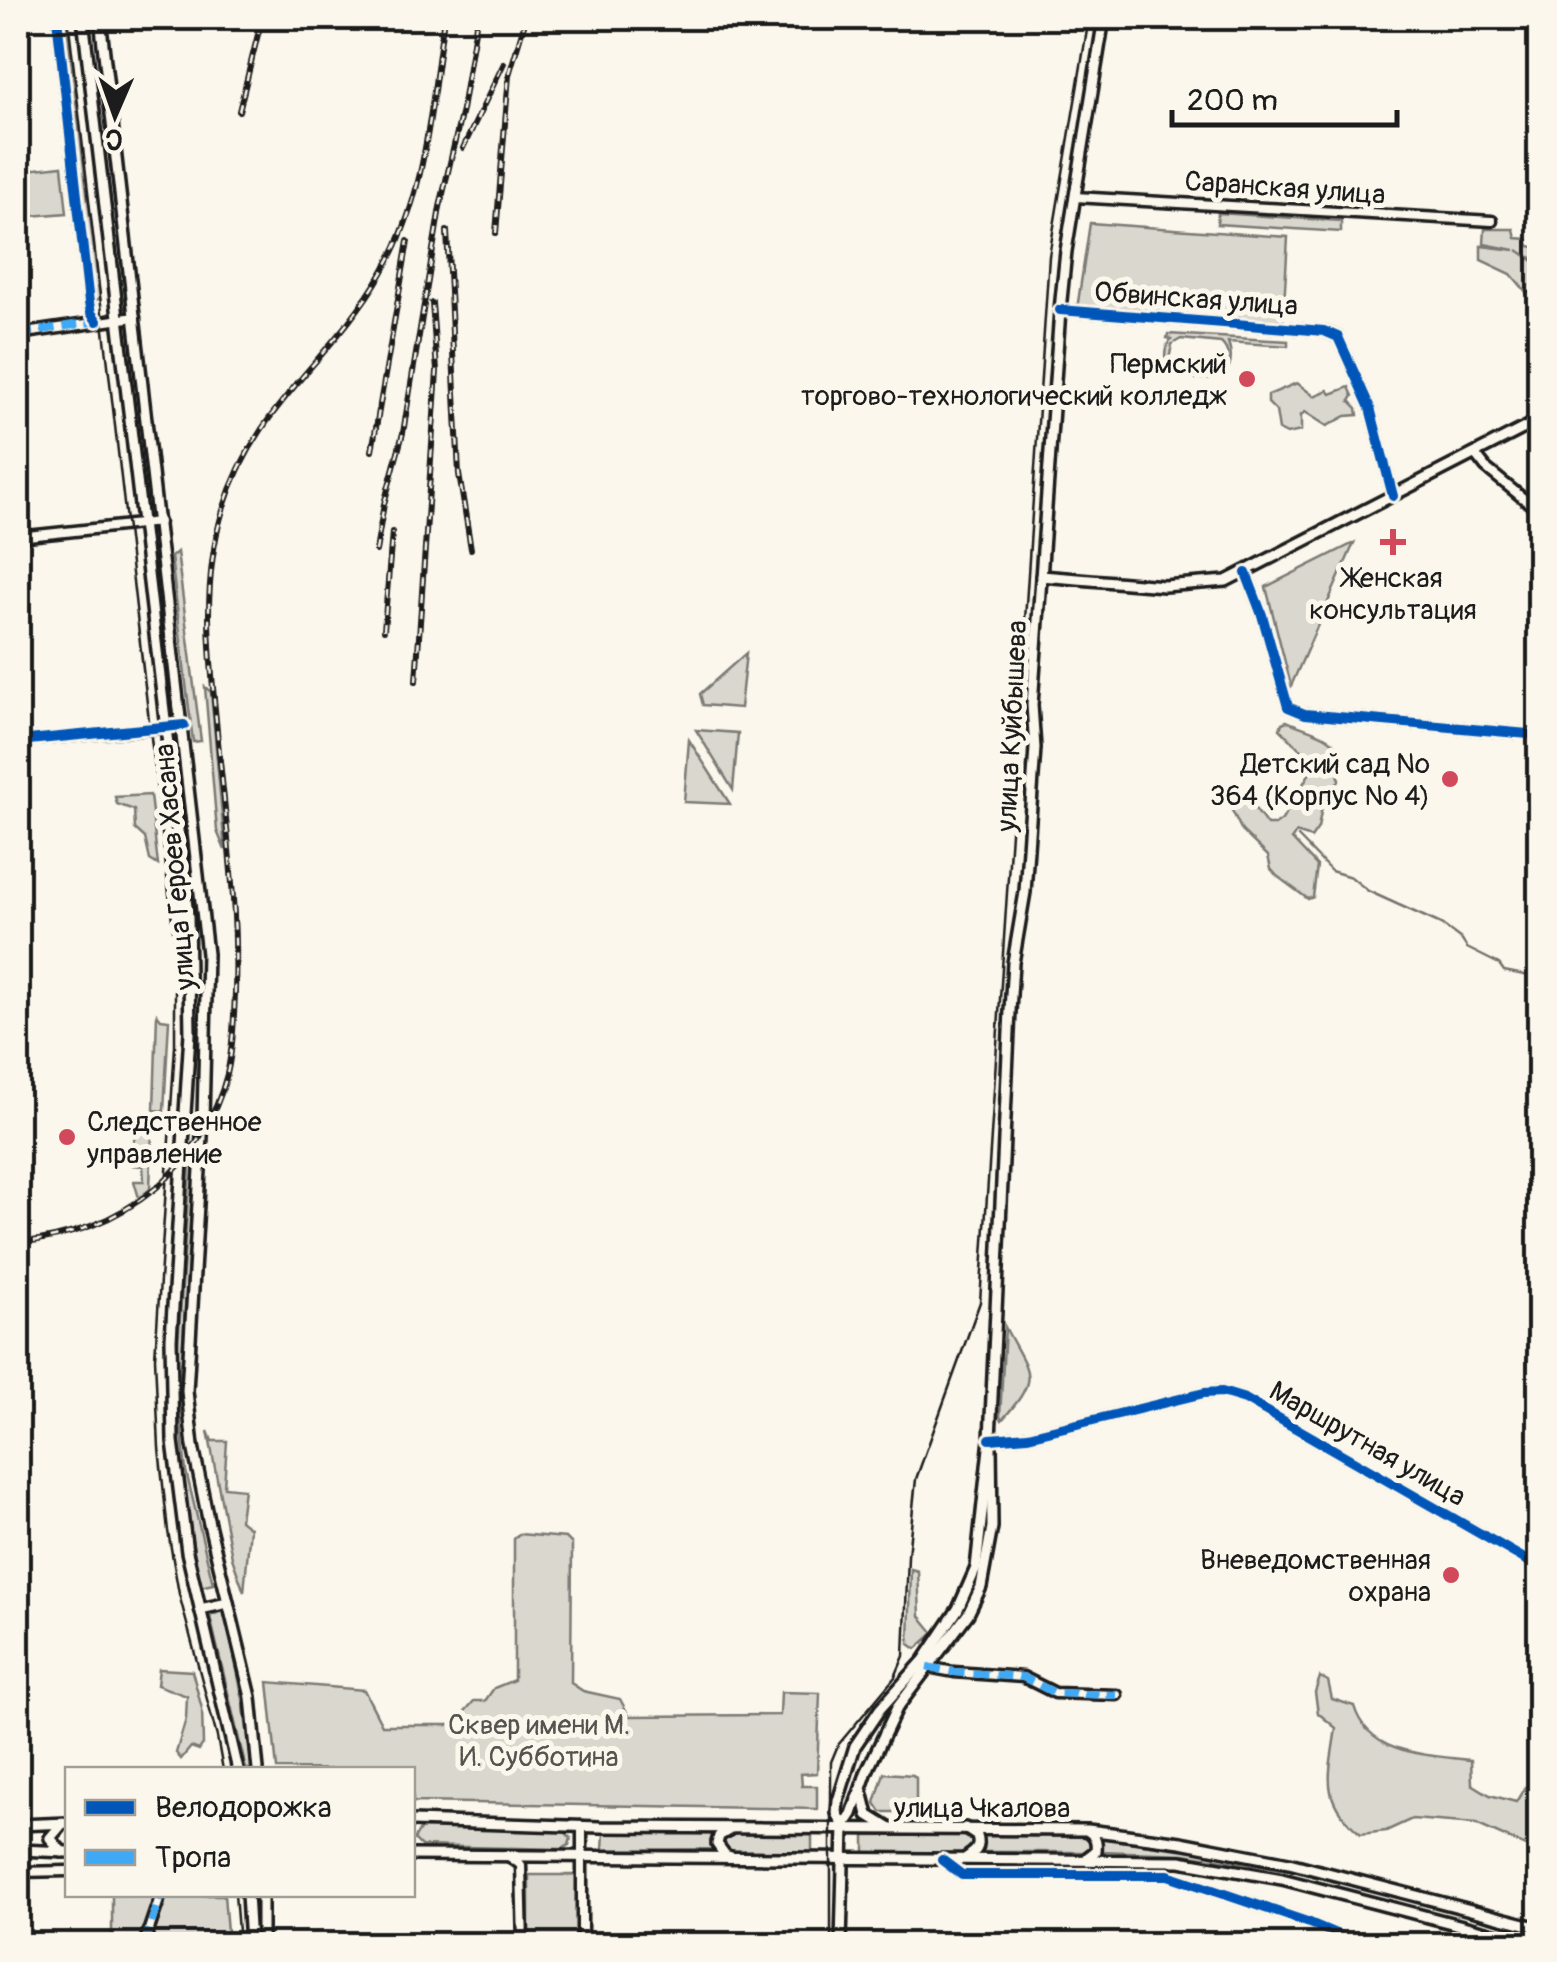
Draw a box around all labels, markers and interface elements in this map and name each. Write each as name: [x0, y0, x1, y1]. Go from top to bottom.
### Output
north arrow: [65, 65, 165, 165]
scale bar: [1172, 65, 1397, 127]
text: 200 m: [1187, 82, 1278, 119]
text: С: [105, 121, 123, 156]
street label: Саранская улица: [1183, 164, 1386, 213]
street label: Обвинская улица: [1093, 275, 1299, 324]
place label: Пермский торгово-технологический колледж: [801, 347, 1227, 414]
marker: Пермский торгово-технологический колледж: [1236, 368, 1258, 390]
marker: Женская консультация: [1380, 529, 1406, 555]
place label: Женская консультация: [1309, 561, 1477, 628]
street label: улица Куйбышева: [989, 619, 1036, 834]
street label: улица Героев Хасана: [147, 742, 204, 993]
place label: Детский сад № 364 (Корпус № 4): [1210, 747, 1430, 814]
marker: Детский сад № 364 (Корпус № 4): [1439, 768, 1461, 790]
place label: Следственное управление: [86, 1105, 262, 1172]
marker: Следственное управление: [56, 1126, 78, 1148]
street label: Маршрутная улица: [1263, 1374, 1472, 1515]
place label: Вневедомственная охрана: [1200, 1543, 1431, 1610]
marker: Вневедомственная охрана: [1440, 1564, 1462, 1586]
park label: Сквер имени М. И. Субботина: [448, 1708, 630, 1775]
legend: [65, 1767, 415, 1897]
text: Велодорожка: [155, 1789, 332, 1826]
street label: улица Чкалова: [893, 1791, 1070, 1826]
text: Тропа: [155, 1839, 231, 1876]

